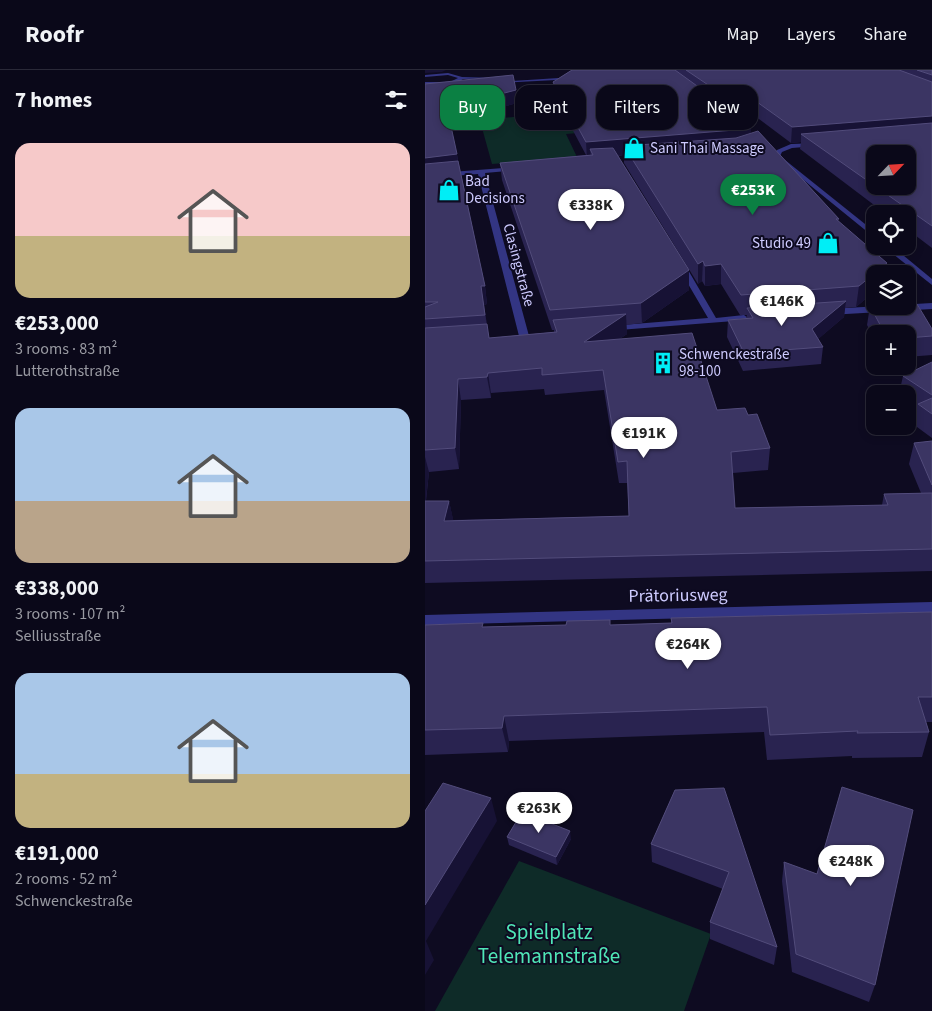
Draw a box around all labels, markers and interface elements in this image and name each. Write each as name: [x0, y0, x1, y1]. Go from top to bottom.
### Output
text: Roofr: [25, 17, 84, 52]
text: Map: [727, 22, 759, 47]
text: Layers: [787, 22, 836, 47]
text: Share: [864, 22, 907, 47]
text: 7 homes: [15, 85, 92, 115]
chip: Buy: [440, 85, 505, 130]
chip: Rent: [515, 85, 586, 130]
chip: Filters: [596, 85, 678, 130]
chip: New: [688, 85, 758, 130]
icon: filters: [382, 86, 410, 114]
shop icon: Sani Thai Massage: [621, 135, 647, 161]
place label: Sani Thai Massage: [650, 138, 764, 159]
north arrow: [866, 145, 916, 195]
map controls: [866, 145, 916, 435]
place label: Bad Decisions: [465, 171, 525, 209]
pin: €253K: [718, 174, 788, 216]
icon: home: [168, 176, 258, 266]
shop icon: Bad Decisions: [436, 177, 462, 203]
text: €253K: [731, 179, 775, 201]
pin: €338K: [556, 189, 626, 231]
text: €338K: [569, 194, 613, 216]
button: locate: [866, 205, 916, 255]
street label: Clasingstraße: [497, 221, 540, 309]
shop icon: Studio 49: [815, 230, 841, 256]
place label: Studio 49: [752, 233, 811, 254]
button: layers: [866, 265, 916, 315]
pin: €146K: [747, 284, 817, 327]
text: €146K: [760, 290, 804, 312]
text: €253,000: [15, 308, 99, 338]
button: +: [866, 325, 916, 375]
text: 3 rooms · 83 m²: [15, 338, 117, 360]
place label: Schwenckestraße 98-100: [679, 344, 789, 382]
building icon: Schwenckestraße 98-100: [650, 350, 676, 376]
text: Lutterothstraße: [15, 360, 120, 382]
button: −: [866, 385, 916, 435]
pin: €191K: [609, 416, 679, 459]
text: €191K: [622, 422, 666, 444]
icon: home: [168, 441, 258, 531]
text: €338,000: [15, 573, 99, 603]
street label: Prätoriusweg: [628, 582, 728, 609]
text: 3 rooms · 107 m²: [15, 603, 125, 625]
text: Selliusstraße: [15, 625, 101, 647]
pin: €264K: [653, 628, 723, 670]
text: €264K: [666, 633, 710, 655]
icon: home: [168, 706, 258, 796]
pin: €263K: [504, 792, 574, 834]
text: €263K: [517, 797, 561, 819]
text: €191,000: [15, 838, 99, 868]
pin: €248K: [816, 844, 886, 887]
text: €248K: [829, 850, 873, 872]
text: 2 rooms · 52 m²: [15, 868, 117, 890]
text: Schwenckestraße: [15, 890, 133, 912]
park label: Spielplatz Telemannstraße: [478, 917, 620, 971]

